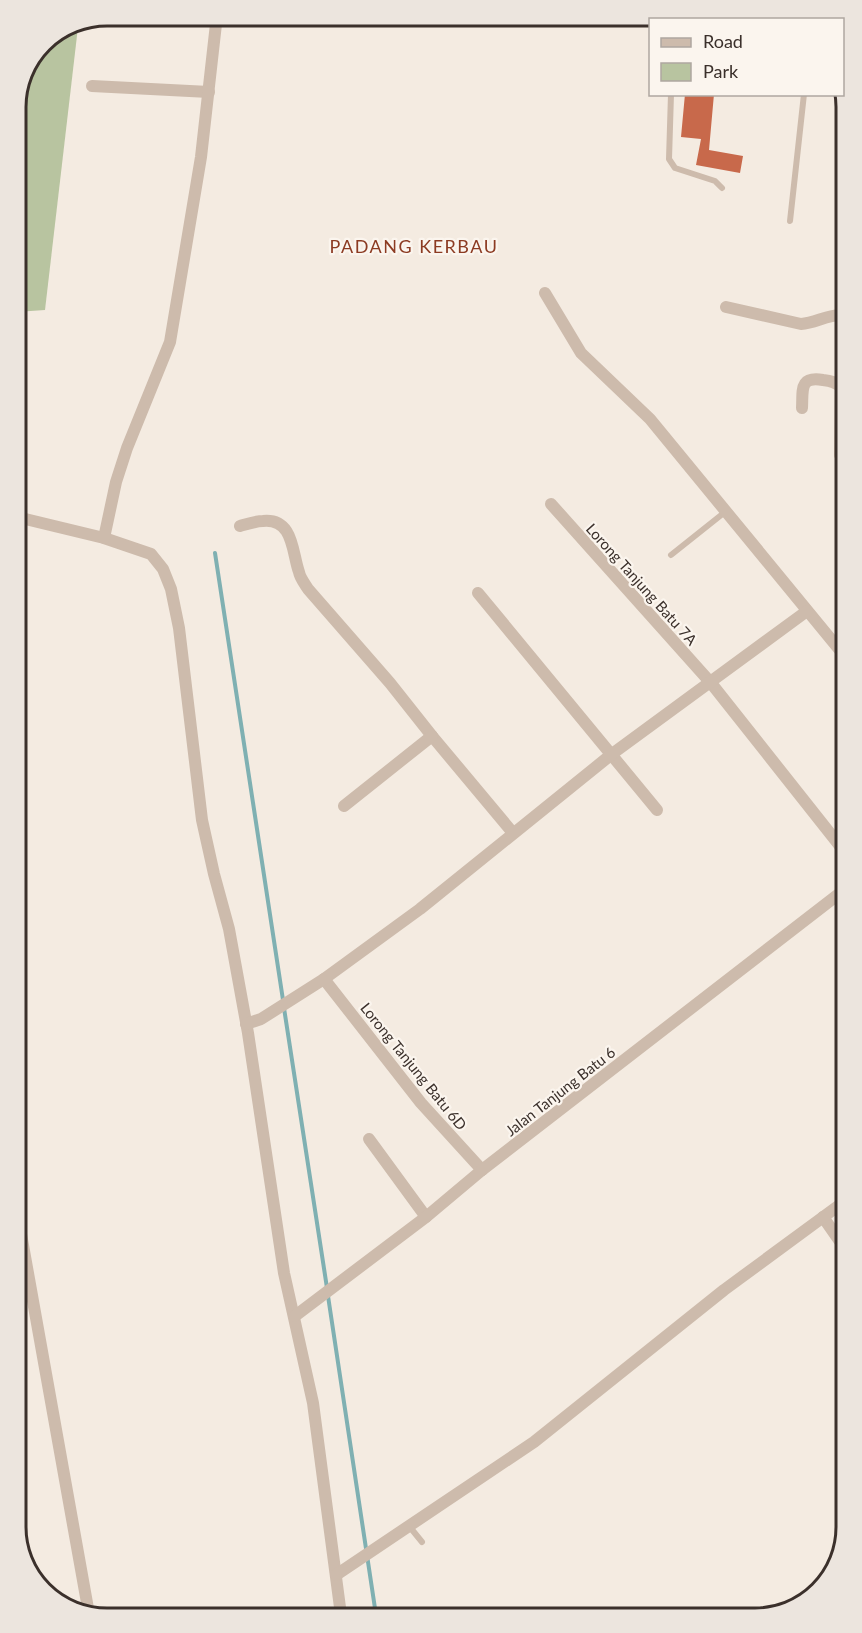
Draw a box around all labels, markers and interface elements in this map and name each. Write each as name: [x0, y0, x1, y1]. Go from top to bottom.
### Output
legend: [649, 18, 844, 96]
text: Road: [703, 30, 743, 52]
text: Park: [703, 60, 739, 82]
district label: PADANG KERBAU: [330, 235, 498, 257]
street label: Lorong Tanjung Batu 7A: [583, 520, 702, 649]
street label: Lorong Tanjung Batu 6D: [357, 999, 471, 1133]
street label: Jalan Tanjung Batu 6: [501, 1042, 619, 1139]

